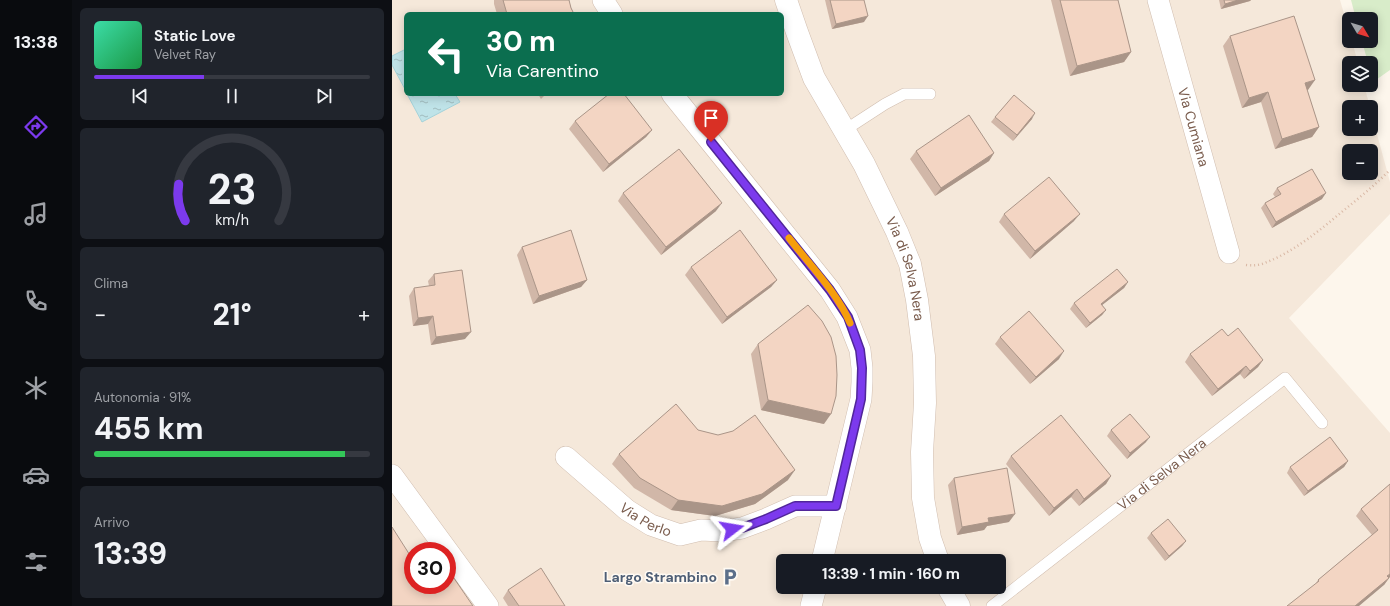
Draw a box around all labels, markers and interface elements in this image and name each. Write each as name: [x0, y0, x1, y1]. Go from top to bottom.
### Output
north arrow: [1342, 12, 1378, 48]
map controls: [1342, 12, 1378, 180]
text: 30 m: [486, 23, 556, 60]
text: Static Love: [154, 26, 235, 46]
icon: left: [420, 28, 472, 80]
text: 13:38: [14, 30, 58, 54]
text: Velvet Ray: [154, 46, 216, 63]
button: layers: [1342, 56, 1378, 92]
text: Via Carentino: [486, 59, 599, 83]
icon: previous: [129, 85, 151, 107]
icon: pause: [221, 85, 243, 107]
icon: next: [313, 85, 335, 107]
street label: Via Cumiana: [1174, 85, 1213, 169]
button: +: [1342, 100, 1378, 136]
pin: [694, 101, 728, 142]
icon: arrive: [700, 107, 722, 129]
icon: directions: [22, 113, 50, 141]
button: −: [1342, 144, 1378, 180]
text: 23: [207, 163, 257, 217]
icon: music: [22, 200, 50, 228]
text: km/h: [215, 211, 249, 229]
street label: Via di Selva Nera: [882, 214, 929, 322]
text: Clima: [94, 275, 128, 292]
icon: phone: [22, 287, 50, 315]
text: 21°: [212, 295, 252, 334]
text: −: [94, 300, 106, 329]
text: +: [358, 300, 370, 329]
icon: climate: [22, 374, 50, 402]
text: Autonomia · 91%: [94, 389, 191, 406]
text: 455 km: [94, 409, 203, 448]
street label: Via di Selva Nera: [1114, 434, 1210, 514]
icon: car: [22, 461, 50, 489]
street label: Via Perlo: [616, 499, 674, 540]
position arrow: [711, 508, 753, 550]
text: Arrivo: [94, 514, 130, 531]
text: 13:39: [94, 534, 167, 573]
speed limit sign: 30: [404, 542, 456, 594]
icon: filters: [22, 548, 50, 576]
text: 13:39 · 1 min · 160 m: [822, 564, 960, 584]
parking icon: Largo Strambino: [720, 567, 740, 587]
place label: Largo Strambino: [604, 568, 717, 586]

